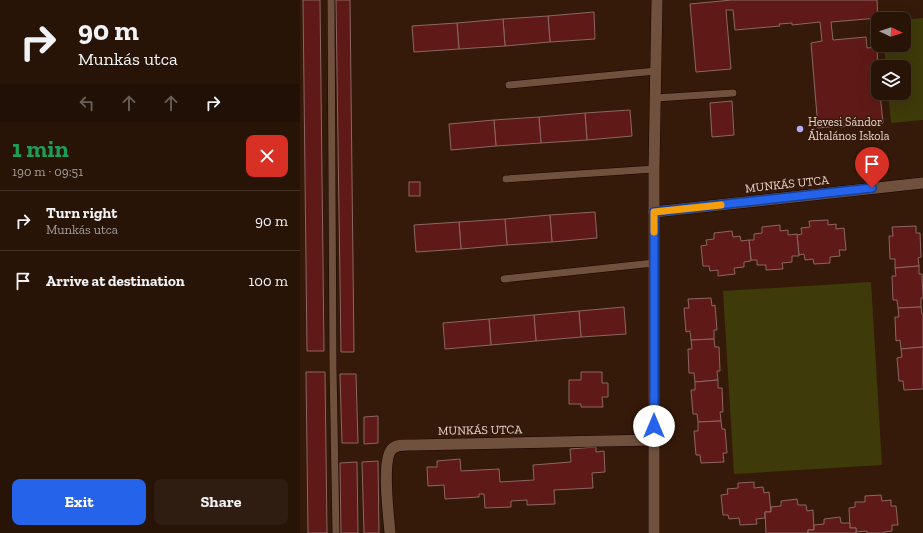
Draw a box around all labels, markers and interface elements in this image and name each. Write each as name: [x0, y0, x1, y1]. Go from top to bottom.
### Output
north arrow: [871, 12, 911, 52]
map controls: [871, 12, 911, 100]
text: 90 m: [78, 14, 139, 47]
icon: right: [12, 16, 64, 68]
text: Munkás utca: [78, 48, 178, 70]
button: layers: [871, 60, 911, 100]
icon: left: [76, 92, 98, 114]
icon: ahead: [118, 92, 140, 114]
icon: ahead: [160, 92, 182, 114]
icon: right: [202, 92, 224, 114]
place label: Hevesi Sándor Általános Iskola: [808, 115, 890, 143]
marker: Hevesi Sándor Általános Iskola: [795, 124, 805, 134]
text: 1 min: [12, 134, 69, 163]
button: close: [246, 135, 288, 177]
pin: [855, 147, 889, 188]
icon: arrive: [861, 153, 883, 175]
text: 190 m · 09:51: [12, 164, 83, 179]
street label: MUNKÁS UTCA: [744, 172, 830, 195]
text: Turn right: [46, 204, 117, 222]
icon: right: [12, 210, 34, 232]
text: 90 m: [255, 212, 288, 230]
text: Munkás utca: [46, 222, 118, 237]
icon: arrive: [12, 270, 34, 292]
text: Arrive at destination: [46, 272, 185, 290]
text: 100 m: [249, 272, 288, 290]
position arrow: [633, 405, 675, 447]
street label: MUNKÁS UTCA: [438, 421, 522, 438]
button: Exit: [12, 479, 146, 525]
button: Share: [154, 479, 288, 525]

